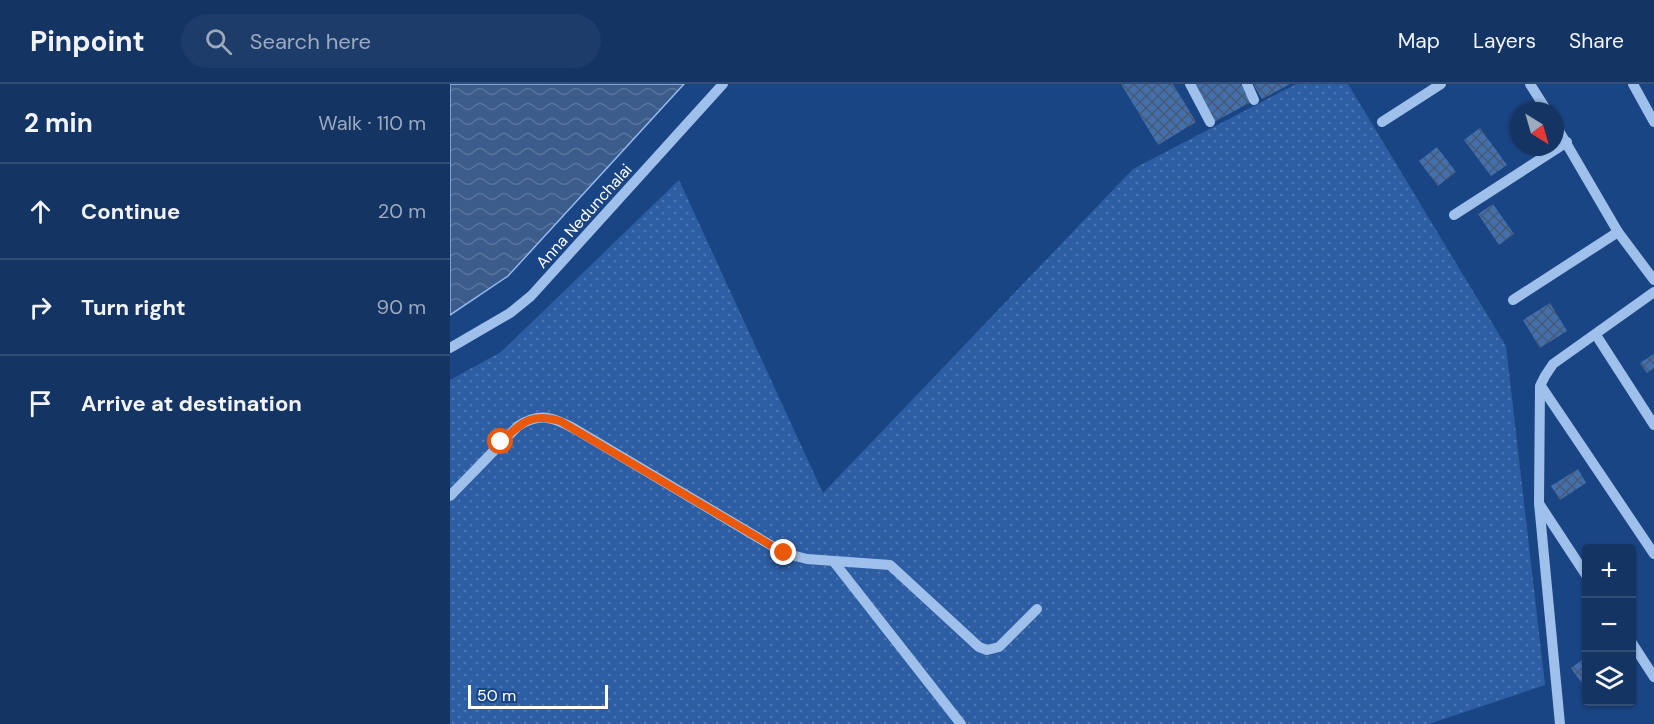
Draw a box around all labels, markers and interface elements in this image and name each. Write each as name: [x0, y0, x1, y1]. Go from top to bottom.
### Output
search box: [181, 14, 601, 68]
text: Pinpoint: [30, 23, 145, 60]
icon: search: [202, 25, 235, 58]
text: Search here: [250, 27, 371, 56]
text: Map: [1398, 27, 1440, 55]
text: Layers: [1473, 27, 1536, 55]
text: Share: [1569, 27, 1624, 55]
north arrow: [1510, 102, 1564, 156]
text: 2 min: [24, 106, 93, 140]
text: Walk · 110 m: [318, 110, 426, 136]
street label: Anna Nedunchalai: [531, 159, 637, 273]
icon: ahead: [24, 195, 57, 228]
text: Continue: [81, 197, 180, 226]
text: 20 m: [378, 198, 426, 224]
icon: right: [24, 291, 57, 324]
text: Turn right: [81, 293, 186, 322]
text: 90 m: [377, 294, 426, 320]
icon: arrive: [24, 387, 57, 420]
text: Arrive at destination: [81, 389, 302, 418]
route start: [487, 428, 513, 454]
route end: [770, 539, 796, 565]
map controls: [1582, 544, 1636, 706]
button: +: [1582, 544, 1636, 598]
button: −: [1582, 598, 1636, 652]
button: layers: [1582, 652, 1636, 706]
scale bar: [468, 682, 608, 710]
text: 50 m: [477, 685, 516, 706]

